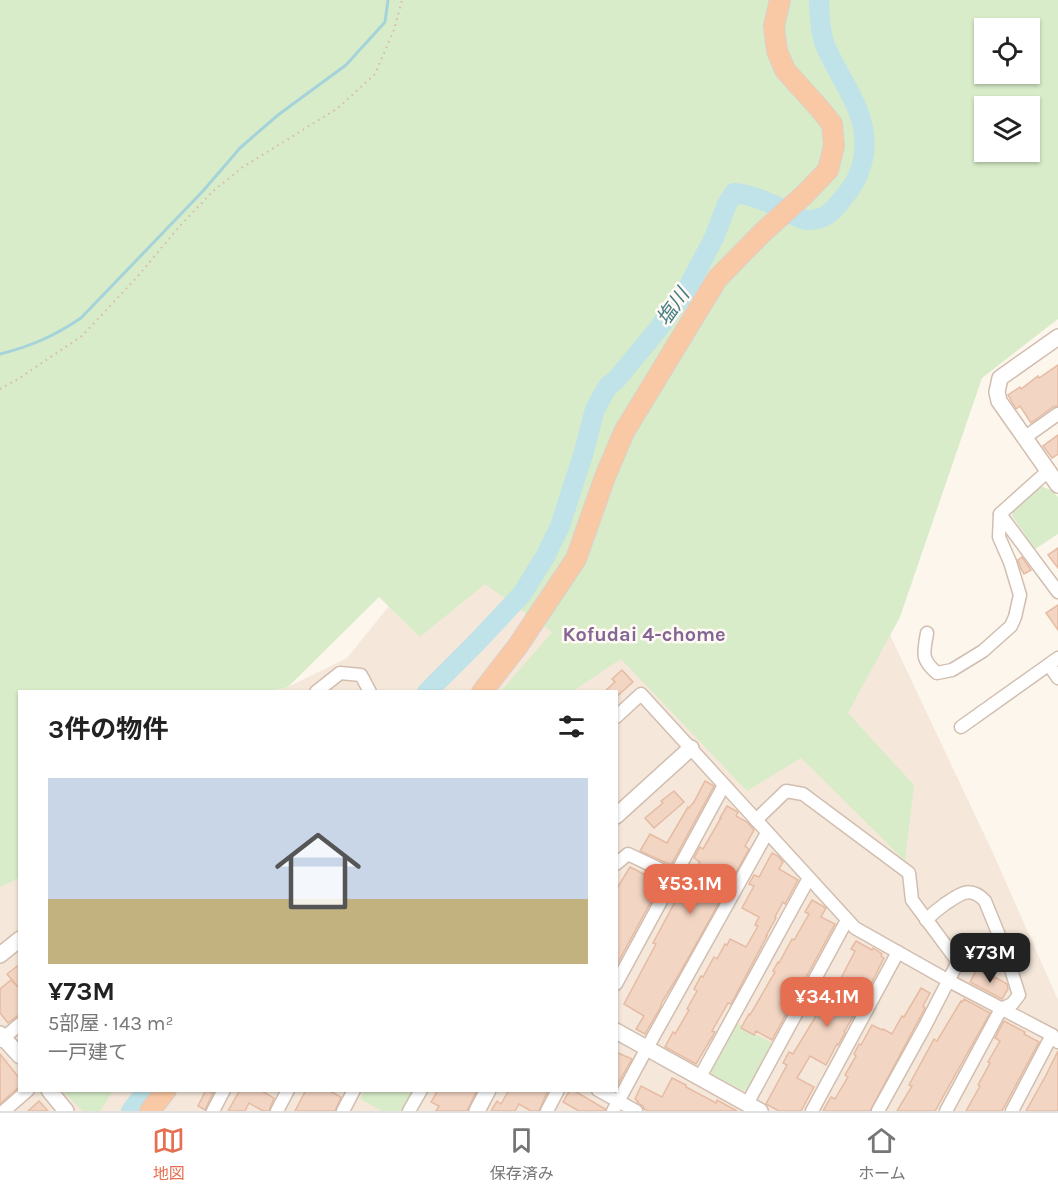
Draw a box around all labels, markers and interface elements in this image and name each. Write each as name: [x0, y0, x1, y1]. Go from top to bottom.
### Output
map controls: [974, 18, 1040, 162]
button: locate: [974, 18, 1040, 84]
button: layers: [974, 96, 1040, 162]
water label: 塩川: [652, 282, 695, 330]
district label: Kofudai 4-chome: [562, 623, 726, 646]
icon: filters: [555, 710, 588, 743]
text: 3件の物件: [48, 714, 168, 745]
icon: home: [264, 817, 372, 925]
pin: ¥53.1M: [641, 864, 739, 915]
text: ¥53.1M: [658, 872, 722, 895]
pin: ¥73M: [954, 933, 1026, 984]
text: ¥73M: [964, 941, 1016, 964]
text: ¥73M: [48, 976, 115, 1007]
pin: ¥34.1M: [778, 977, 876, 1028]
text: ¥34.1M: [795, 985, 860, 1008]
text: 5部屋 · 143 m²: [48, 1012, 173, 1035]
text: 一戸建て: [48, 1041, 128, 1064]
tab: 地図: [152, 1124, 185, 1184]
tab: 保存済み: [490, 1124, 554, 1184]
tab: ホーム: [858, 1124, 906, 1184]

